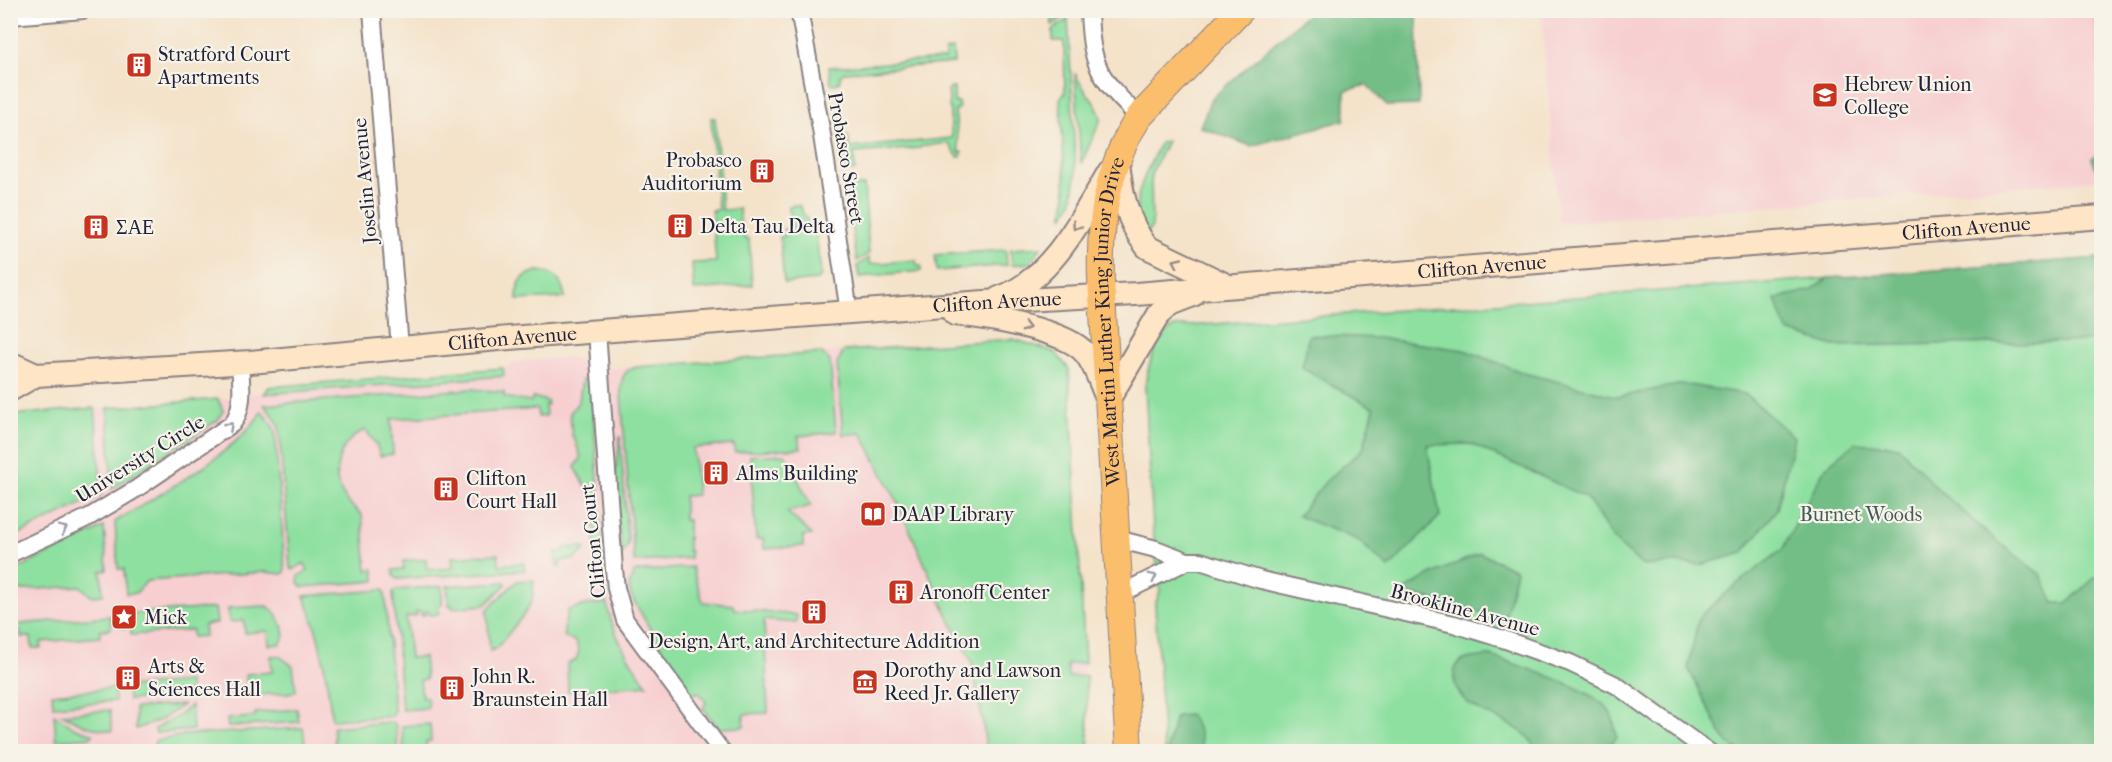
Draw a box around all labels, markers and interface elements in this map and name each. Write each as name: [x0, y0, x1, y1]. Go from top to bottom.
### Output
place label: Stratford Court Apartments: [157, 43, 291, 89]
building icon: Stratford Court Apartments: [124, 50, 154, 80]
place label: Hebrew Union College: [1844, 73, 1972, 119]
school or university icon: Hebrew Union College: [1810, 80, 1840, 110]
street label: Probasco Street: [823, 90, 869, 226]
street label: Joselin Avenue: [348, 117, 382, 247]
place label: Probasco Auditorium: [641, 149, 742, 195]
street label: West Martin Luther King Junior Drive: [1089, 153, 1129, 488]
building icon: Probasco Auditorium: [747, 156, 777, 186]
building icon: Delta Tau Delta: [665, 211, 695, 241]
street label: Clifton Avenue: [1901, 211, 2032, 244]
building icon: ΣΑΕ: [81, 212, 111, 242]
place label: Delta Tau Delta: [700, 215, 835, 238]
place label: ΣΑΕ: [116, 216, 154, 239]
one-way arrow: [1072, 219, 1083, 230]
street label: Clifton Avenue: [1417, 250, 1547, 283]
one-way arrow: [1172, 258, 1183, 270]
street label: Clifton Avenue: [932, 286, 1062, 317]
one-way arrow: [1020, 319, 1030, 332]
street label: Clifton Avenue: [447, 321, 578, 355]
street label: University Circle: [71, 410, 209, 508]
one-way arrow: [222, 422, 232, 433]
building icon: Alms Building: [701, 458, 731, 488]
place label: Alms Building: [735, 462, 858, 485]
place label: Clifton Court Hall: [466, 467, 557, 513]
building icon: Clifton Court Hall: [431, 474, 461, 504]
street label: Clifton Court: [576, 483, 610, 599]
library icon: DAAP Library: [858, 499, 888, 529]
place label: DAAP Library: [892, 503, 1015, 526]
park label: Burnet Woods: [1800, 503, 1922, 526]
one-way arrow: [57, 525, 68, 537]
one-way arrow: [1147, 573, 1158, 585]
building icon: Aronoff Center: [886, 577, 916, 607]
street label: Brookline Avenue: [1388, 579, 1542, 641]
place label: Aronoff Center: [919, 581, 1050, 604]
building icon: Design, Art, and Architecture Addition: [799, 597, 829, 627]
place icon: Mick: [109, 602, 139, 632]
place label: Mick: [144, 606, 188, 629]
place label: Design, Art, and Architecture Addition: [648, 630, 980, 653]
place label: Arts & Sciences Hall: [147, 655, 261, 701]
place label: Dorothy and Lawson Reed Jr. Gallery: [884, 659, 1062, 705]
building icon: Arts & Sciences Hall: [113, 663, 143, 693]
place label: John R. Braunstein Hall: [470, 665, 608, 711]
museum icon: Dorothy and Lawson Reed Jr. Gallery: [850, 667, 880, 697]
building icon: John R. Braunstein Hall: [437, 673, 467, 703]

